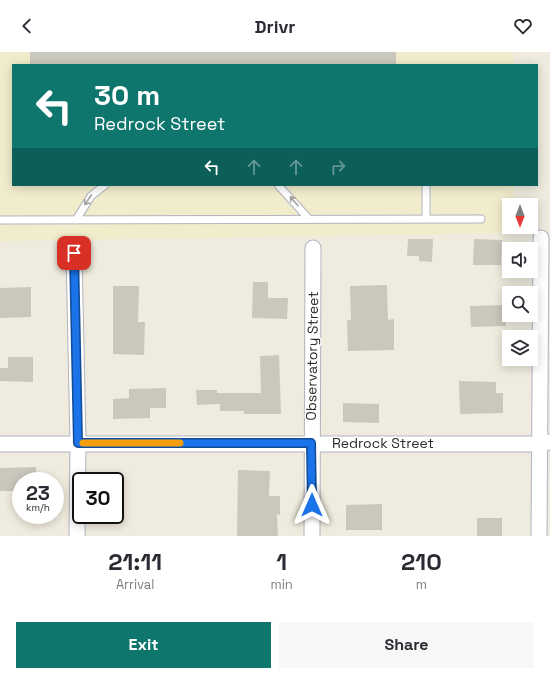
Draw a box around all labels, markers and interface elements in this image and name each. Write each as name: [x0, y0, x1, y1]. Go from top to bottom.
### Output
icon: back: [16, 15, 38, 37]
text: Drivr: [255, 15, 295, 38]
icon: heart: [512, 15, 534, 37]
text: 30 m: [94, 77, 160, 113]
icon: left: [28, 80, 80, 132]
text: Redrock Street: [94, 112, 225, 135]
icon: left: [201, 156, 223, 178]
icon: ahead: [243, 156, 265, 178]
icon: ahead: [285, 156, 307, 178]
icon: right: [327, 156, 349, 178]
one-way arrow: [84, 195, 92, 206]
one-way arrow: [290, 196, 299, 207]
north arrow: [502, 198, 538, 234]
map controls: [502, 198, 538, 366]
pin: [57, 236, 91, 270]
icon: arrive: [63, 242, 85, 264]
button: sound: [502, 242, 538, 278]
button: search: [502, 286, 538, 322]
street label: Observatory Street: [302, 291, 322, 421]
button: layers: [502, 330, 538, 366]
street label: Redrock Street: [332, 434, 434, 452]
speed limit sign: 30: [72, 472, 124, 524]
text: 23: [26, 480, 50, 506]
position arrow: [291, 484, 333, 526]
text: km/h: [26, 501, 50, 514]
text: 21:11: [108, 546, 162, 577]
text: 1: [276, 546, 287, 577]
text: 210: [401, 546, 442, 577]
text: Arrival: [116, 576, 155, 593]
text: min: [270, 576, 293, 593]
text: m: [416, 576, 427, 593]
button: Exit: [16, 622, 271, 668]
button: Share: [279, 622, 534, 668]

